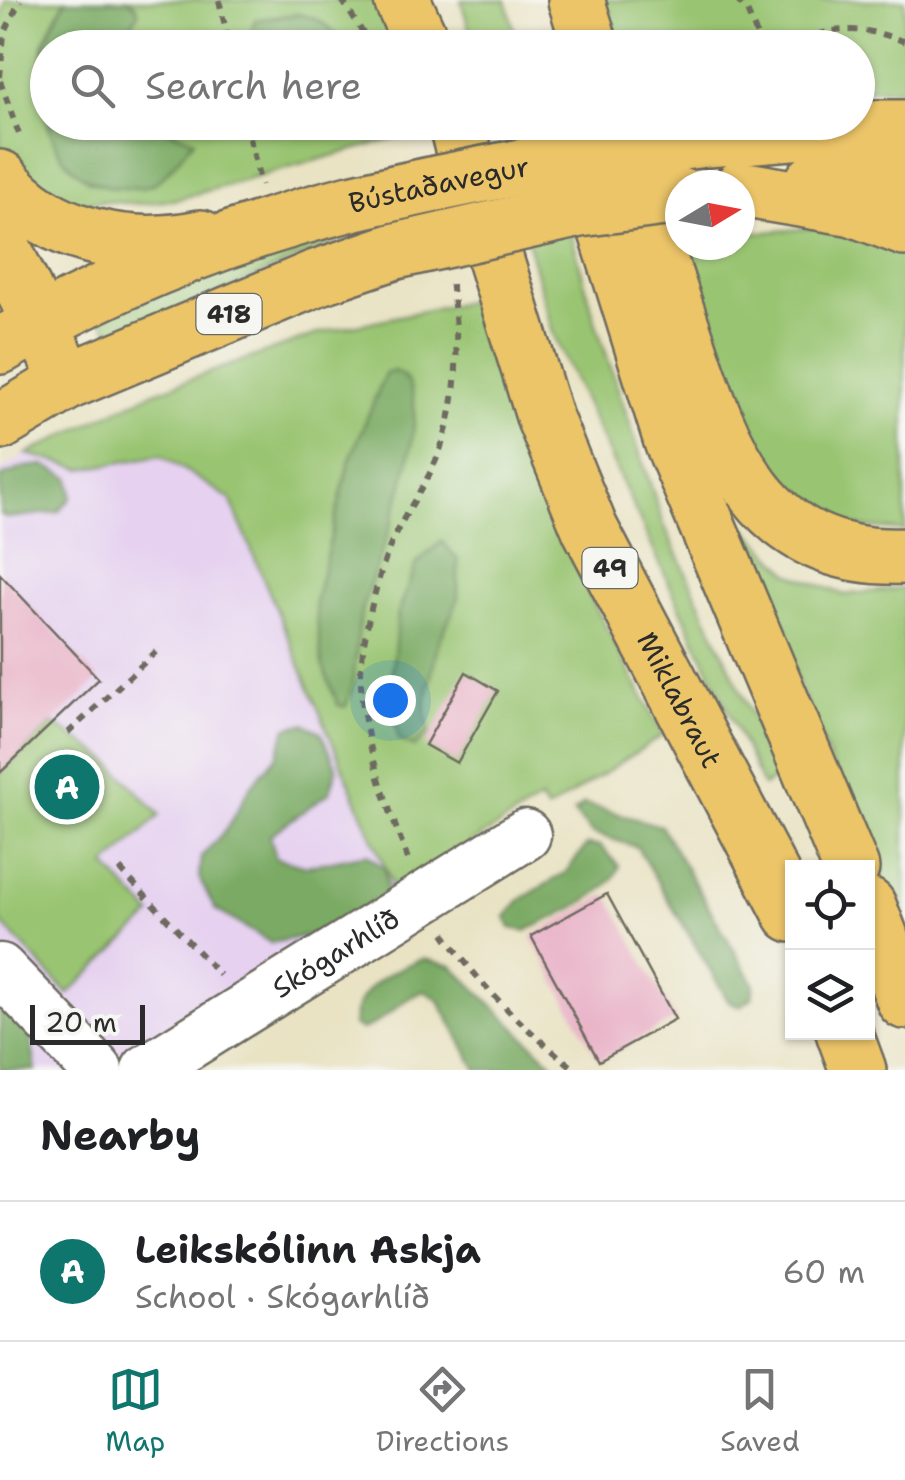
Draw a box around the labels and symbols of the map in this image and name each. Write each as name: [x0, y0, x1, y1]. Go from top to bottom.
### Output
street label: Bústaðavegur: [345, 147, 532, 222]
north arrow: [665, 170, 755, 260]
road number: 418: [196, 294, 262, 334]
road number: 49: [582, 548, 638, 588]
street label: Miklabraut: [628, 625, 731, 774]
your location: [365, 675, 416, 726]
pin: A: [34, 750, 100, 824]
street label: Skógarhlíð: [265, 899, 406, 1007]
scale bar: [30, 1000, 145, 1044]

